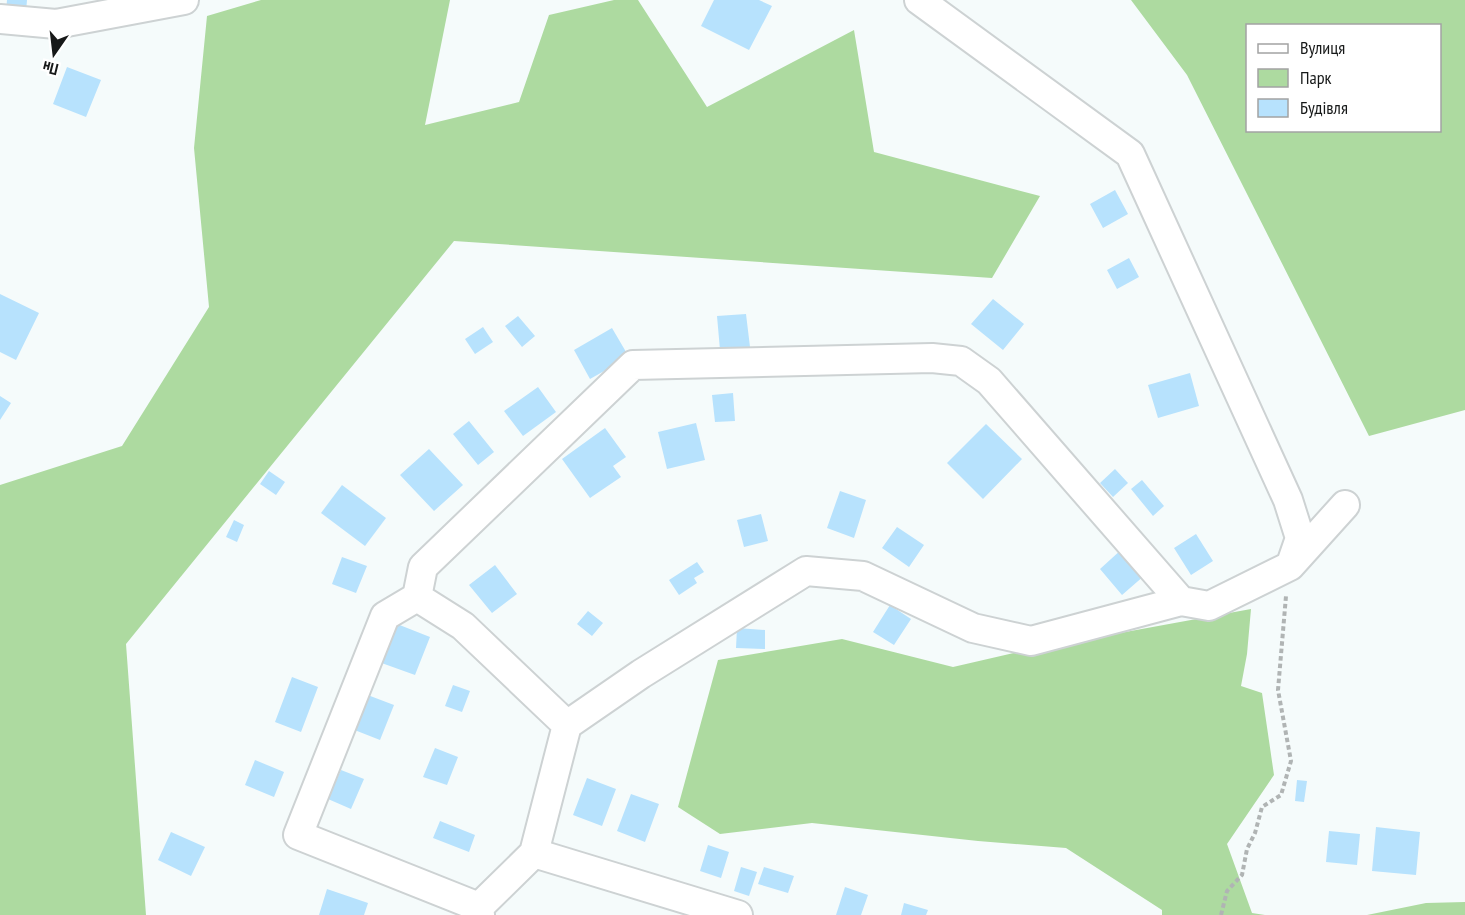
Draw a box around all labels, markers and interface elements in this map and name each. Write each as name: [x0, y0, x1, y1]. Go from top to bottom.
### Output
north arrow: [24, 24, 84, 84]
legend: [1246, 24, 1441, 132]
text: Вулиця: [1300, 36, 1345, 59]
text: Пн: [40, 57, 60, 80]
text: Парк: [1300, 66, 1331, 89]
text: Будівля: [1300, 96, 1348, 119]

